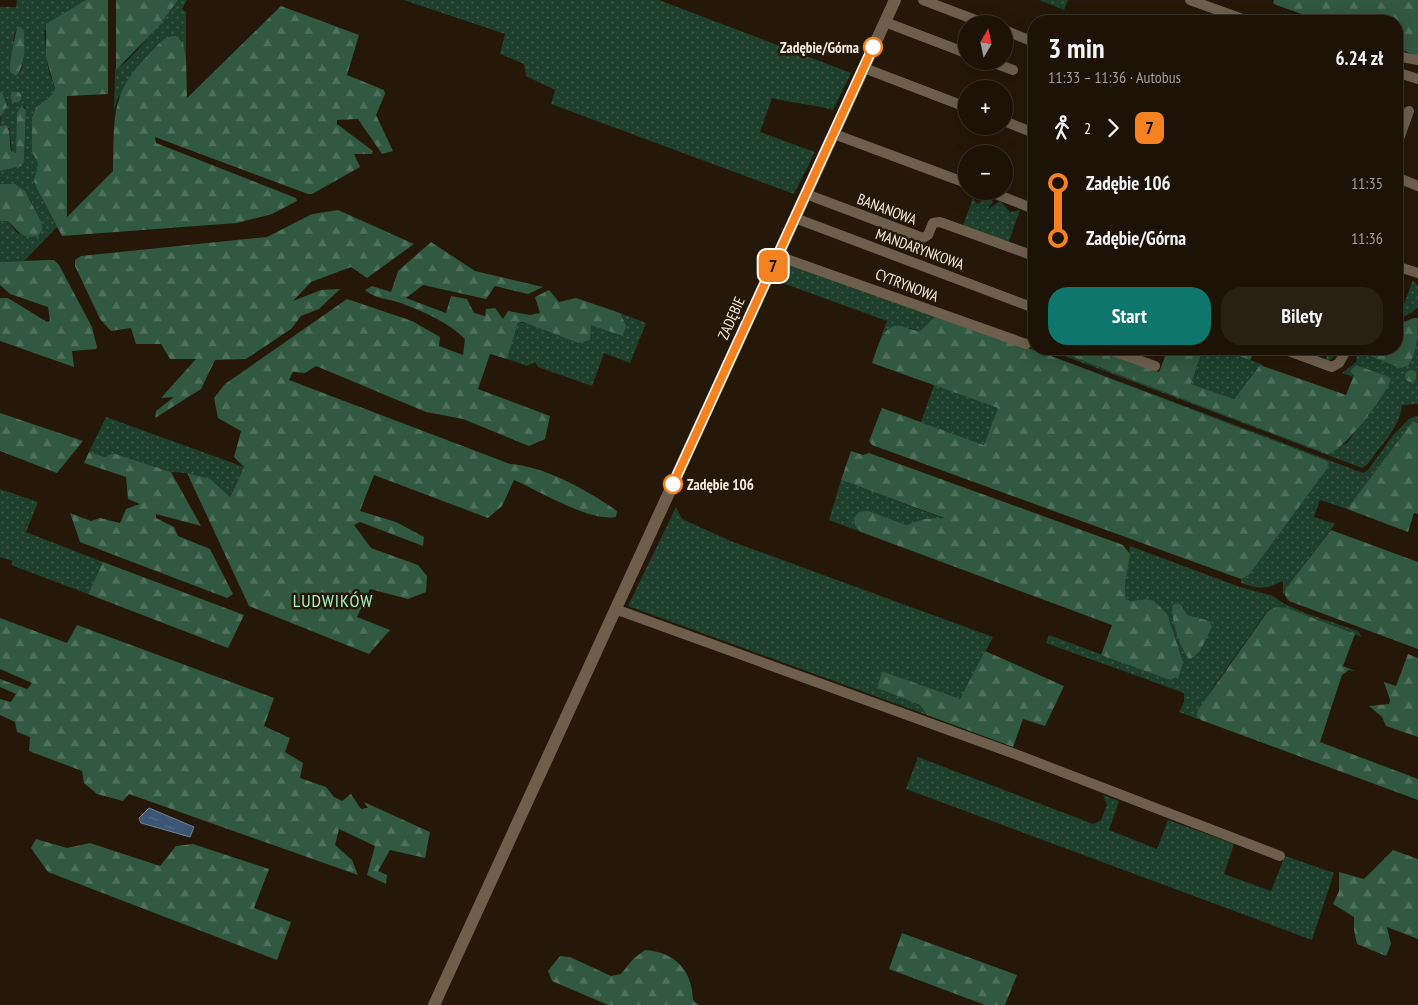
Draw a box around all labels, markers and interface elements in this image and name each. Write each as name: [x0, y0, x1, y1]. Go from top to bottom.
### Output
north arrow: [958, 15, 1012, 70]
map controls: [958, 15, 1013, 200]
text: 3 min: [1048, 29, 1105, 66]
marker: Zadębie/Górna: [863, 37, 883, 57]
place label: Zadębie/Górna: [780, 38, 859, 57]
text: 6.24 zł: [1336, 46, 1383, 70]
text: 11:33 – 11:36 · Autobus: [1048, 67, 1181, 87]
button: +: [958, 80, 1013, 135]
icon: walk: [1048, 114, 1076, 142]
icon: forward: [1099, 114, 1127, 142]
text: 7: [1145, 116, 1154, 139]
text: 2: [1084, 118, 1091, 138]
button: −: [958, 145, 1013, 200]
text: Zadębie 106: [1086, 171, 1171, 195]
text: 11:35: [1351, 173, 1383, 193]
street label: BANANOWA: [855, 189, 920, 229]
street label: MANDARYNKOWA: [873, 224, 968, 274]
text: Zadębie/Górna: [1086, 226, 1186, 250]
text: 11:36: [1351, 228, 1383, 248]
line badge: 7: [757, 250, 789, 282]
text: 7: [769, 254, 777, 277]
street label: CYTRYNOWA: [873, 264, 942, 306]
button: Start: [1048, 287, 1211, 345]
button: Bilety: [1221, 287, 1383, 345]
street label: ZADĘBIE: [713, 294, 749, 342]
marker: Zadębie 106: [663, 474, 683, 494]
place label: Zadębie 106: [687, 475, 754, 494]
district label: LUDWIKÓW: [293, 589, 373, 612]

